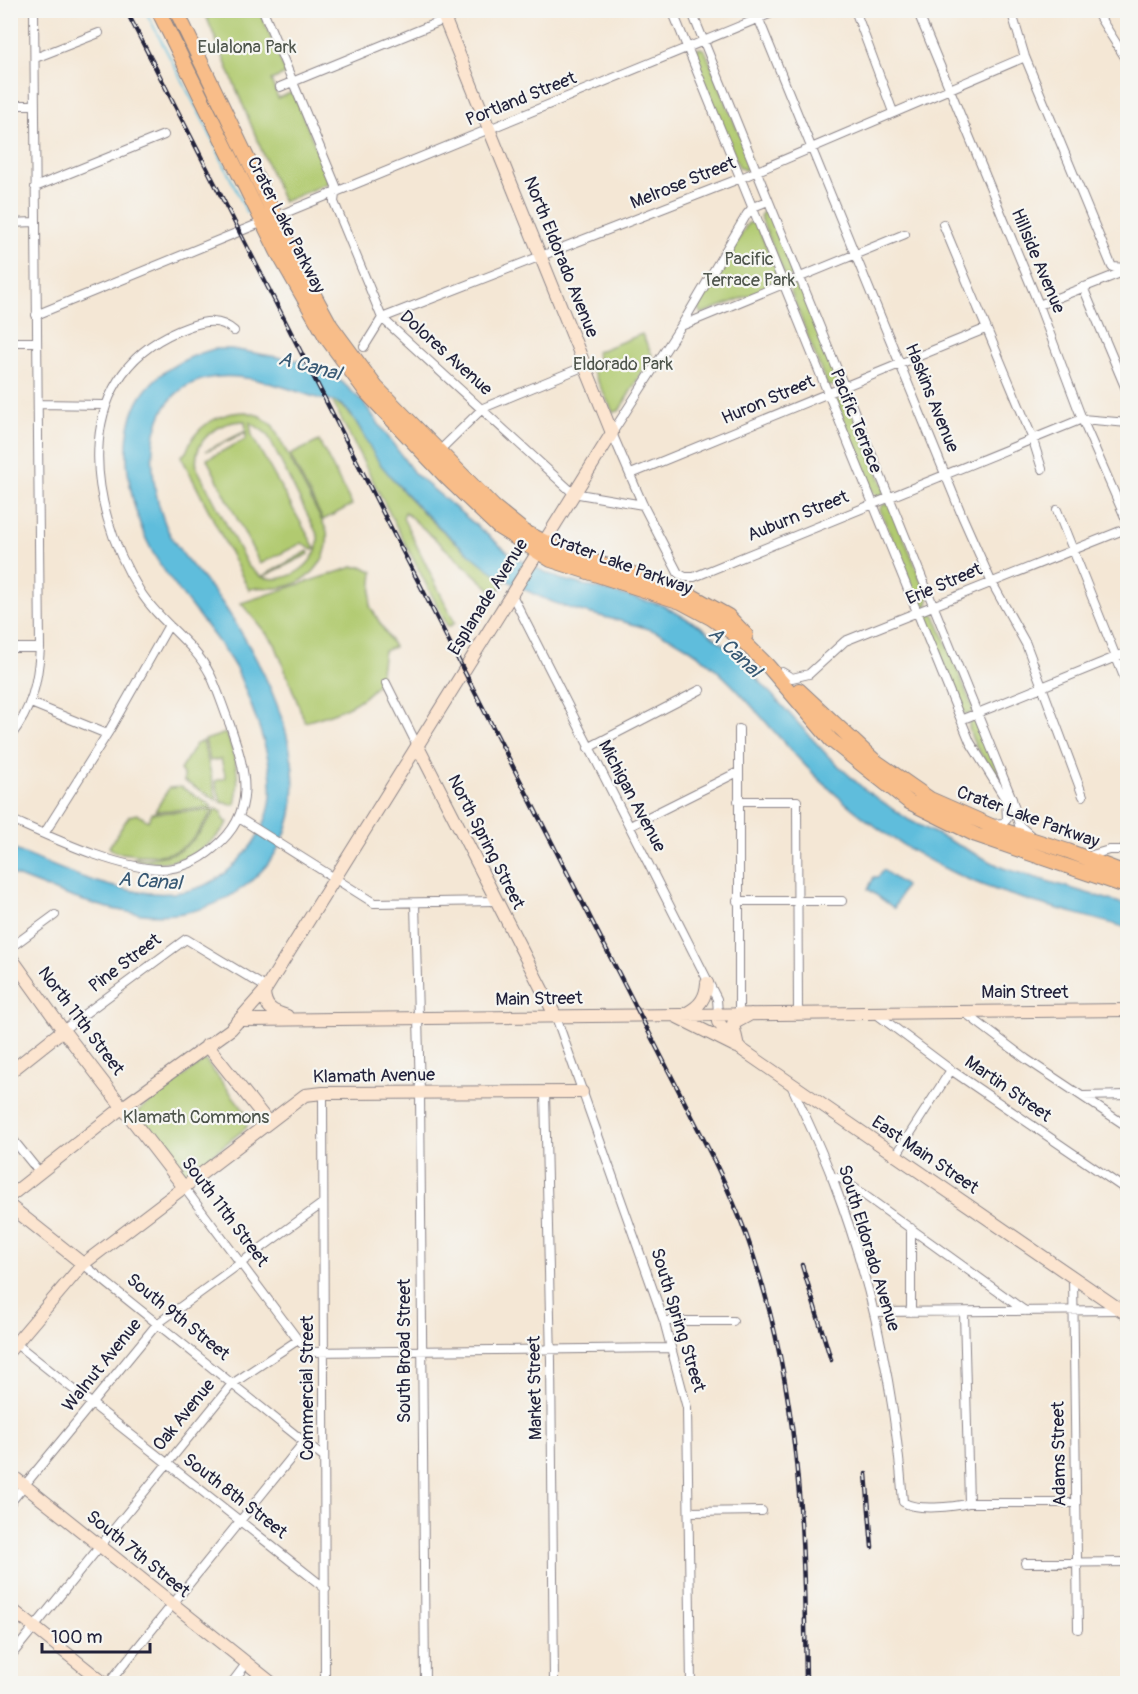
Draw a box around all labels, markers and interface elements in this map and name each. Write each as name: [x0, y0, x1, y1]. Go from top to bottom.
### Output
park label: Eulalona Park: [198, 36, 297, 59]
street label: Portland Street: [462, 66, 580, 132]
street label: Melrose Street: [627, 151, 740, 215]
street label: Crater Lake Parkway: [242, 153, 331, 297]
street label: North Eldorado Avenue: [518, 173, 604, 341]
street label: Hillside Avenue: [1006, 205, 1070, 317]
park label: Pacific Terrace Park: [703, 248, 796, 292]
street label: Dolores Avenue: [395, 305, 497, 401]
street label: Haskins Avenue: [900, 340, 964, 456]
water label: A Canal: [276, 346, 346, 387]
park label: Eldorado Park: [573, 353, 674, 376]
street label: Pacific Terrace: [825, 365, 887, 477]
street label: Huron Street: [718, 370, 819, 430]
street label: Auburn Street: [744, 485, 853, 547]
street label: Crater Lake Parkway: [546, 527, 696, 601]
street label: Esplanade Avenue: [443, 534, 533, 660]
street label: Erie Street: [902, 557, 986, 610]
water label: A Canal: [703, 621, 768, 684]
street label: Michigan Avenue: [593, 736, 671, 856]
street label: North Spring Street: [442, 771, 530, 914]
street label: Crater Lake Parkway: [953, 780, 1103, 854]
water label: A Canal: [117, 866, 185, 896]
street label: Pine Street: [84, 928, 166, 998]
street label: North 11th Street: [33, 962, 130, 1081]
street label: Main Street: [981, 981, 1069, 1004]
street label: Main Street: [495, 987, 584, 1011]
street label: Martin Street: [960, 1051, 1057, 1128]
street label: Klamath Avenue: [313, 1063, 435, 1089]
park label: Klamath Commons: [123, 1106, 269, 1129]
street label: East Main Street: [867, 1111, 984, 1200]
street label: South 11th Street: [176, 1153, 274, 1272]
street label: South Eldorado Avenue: [833, 1162, 905, 1334]
street label: South Spring Street: [645, 1245, 711, 1395]
street label: South 9th Street: [122, 1268, 235, 1366]
street label: South Broad Street: [393, 1278, 416, 1423]
street label: Walnut Avenue: [57, 1313, 147, 1416]
street label: Commercial Street: [296, 1315, 319, 1461]
street label: Market Street: [523, 1335, 547, 1440]
street label: Oak Avenue: [148, 1374, 220, 1456]
street label: Adams Street: [1047, 1400, 1071, 1507]
street label: South 8th Street: [178, 1448, 292, 1544]
street label: South 7th Street: [82, 1505, 195, 1603]
scale bar: [42, 1616, 150, 1654]
text: 100 m: [51, 1626, 103, 1649]

